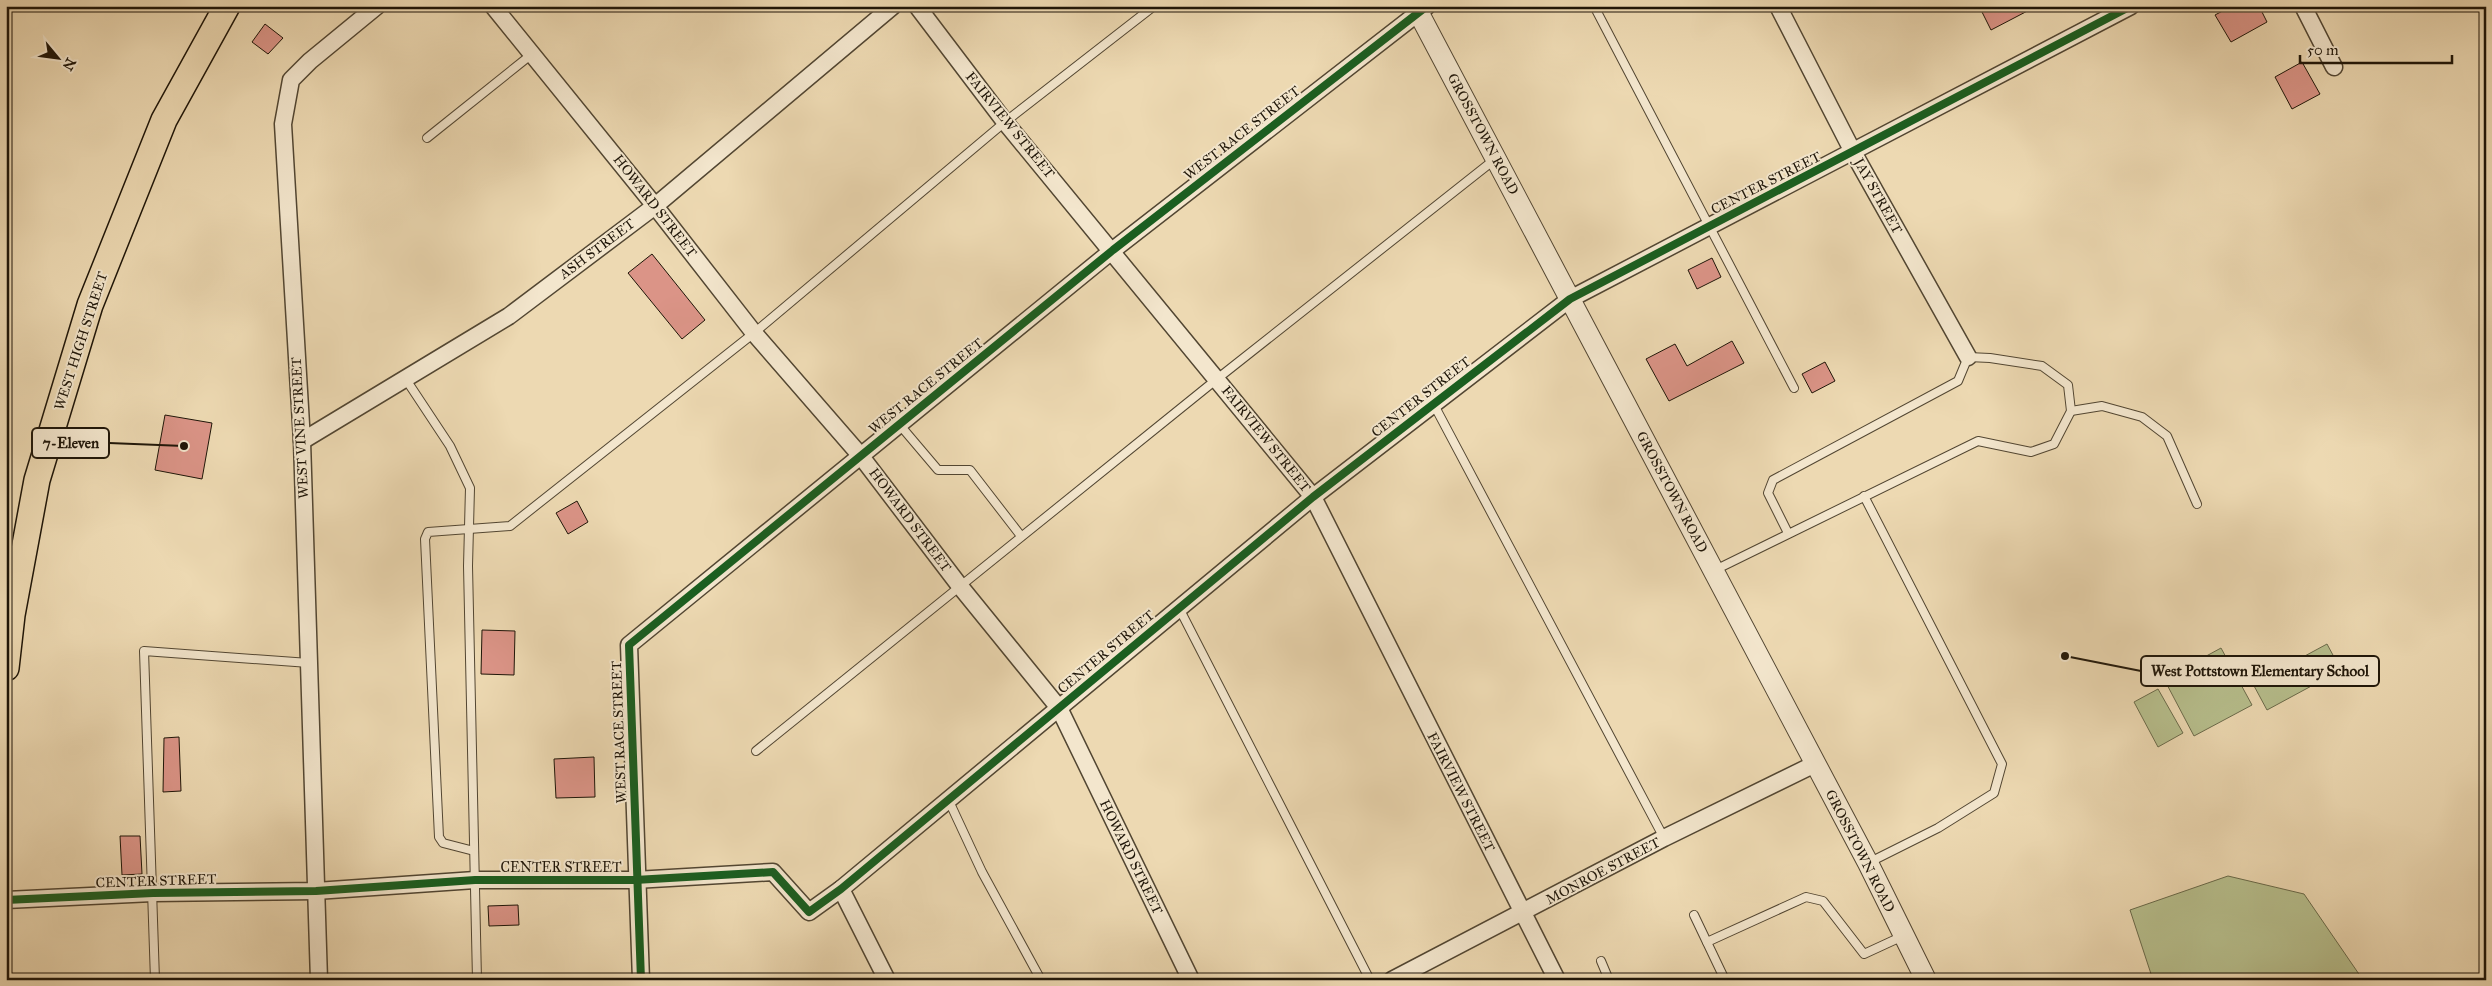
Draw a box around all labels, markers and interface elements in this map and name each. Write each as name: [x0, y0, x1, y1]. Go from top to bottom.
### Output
north arrow: [32, 32, 82, 82]
scale bar: [2300, 32, 2452, 64]
text: 50 m: [2307, 41, 2339, 59]
text: N: [59, 55, 79, 73]
street label: FAIRVIEW STREET: [962, 68, 1058, 182]
street label: GROSSTOWN ROAD: [1444, 70, 1522, 198]
street label: WEST RACE STREET: [1181, 82, 1304, 184]
street label: CENTER STREET: [1708, 148, 1824, 218]
street label: HOWARD STREET: [610, 151, 701, 261]
street label: JAY STREET: [1848, 154, 1906, 238]
street label: ASH STREET: [555, 215, 638, 283]
street label: WEST HIGH STREET: [51, 269, 112, 412]
street label: WEST RACE STREET: [865, 334, 987, 438]
street label: CENTER STREET: [1368, 353, 1474, 441]
street label: WEST VINE STREET: [288, 356, 312, 499]
street label: FAIRVIEW STREET: [1218, 382, 1314, 496]
callout: 7-Eleven: [32, 428, 109, 458]
street label: GROSSTOWN ROAD: [1633, 428, 1711, 556]
text: 7-Eleven: [43, 434, 100, 452]
street label: HOWARD STREET: [865, 465, 955, 576]
street label: CENTER STREET: [1054, 606, 1158, 697]
callout: West Pottstown Elementary School: [2141, 656, 2379, 686]
street label: WEST RACE STREET: [608, 660, 630, 804]
text: West Pottstown Elementary School: [2151, 662, 2370, 681]
street label: FAIRVIEW STREET: [1423, 729, 1499, 855]
street label: GROSSTOWN ROAD: [1822, 787, 1898, 915]
street label: HOWARD STREET: [1096, 797, 1166, 918]
street label: MONROE STREET: [1543, 834, 1663, 908]
street label: CENTER STREET: [500, 859, 622, 876]
street label: CENTER STREET: [95, 870, 217, 892]

